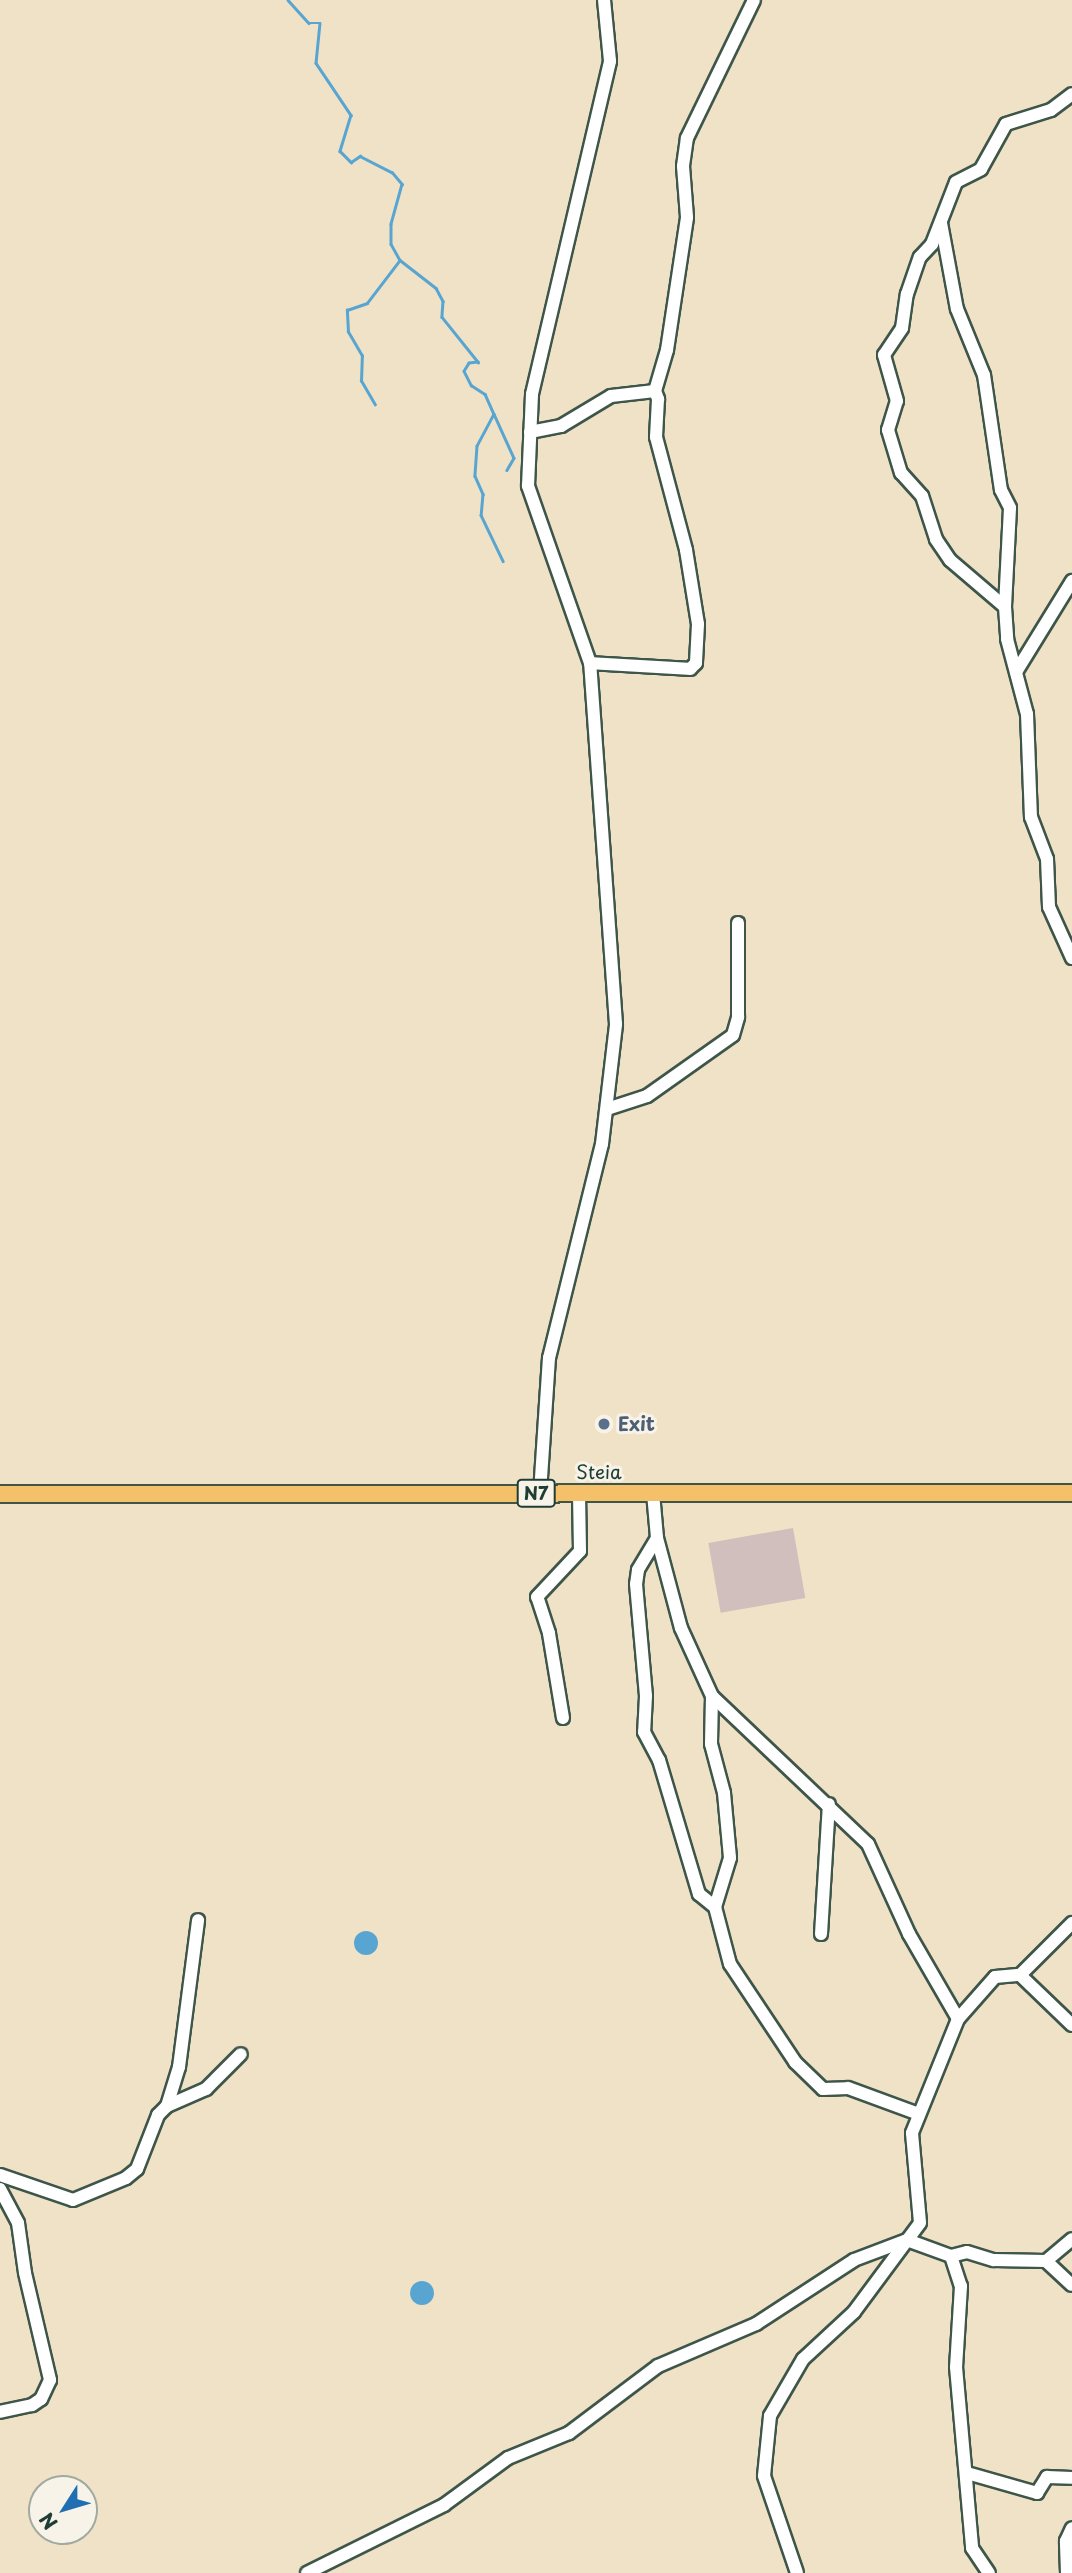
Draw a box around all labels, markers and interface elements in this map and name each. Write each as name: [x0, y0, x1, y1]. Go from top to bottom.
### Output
place label: Exit: [618, 1413, 655, 1435]
marker: Exit: [596, 1416, 612, 1432]
street label: Steia: [576, 1461, 622, 1483]
road number: N7: [515, 1478, 557, 1508]
north arrow: [28, 2475, 98, 2545]
text: N: [32, 2507, 64, 2536]

